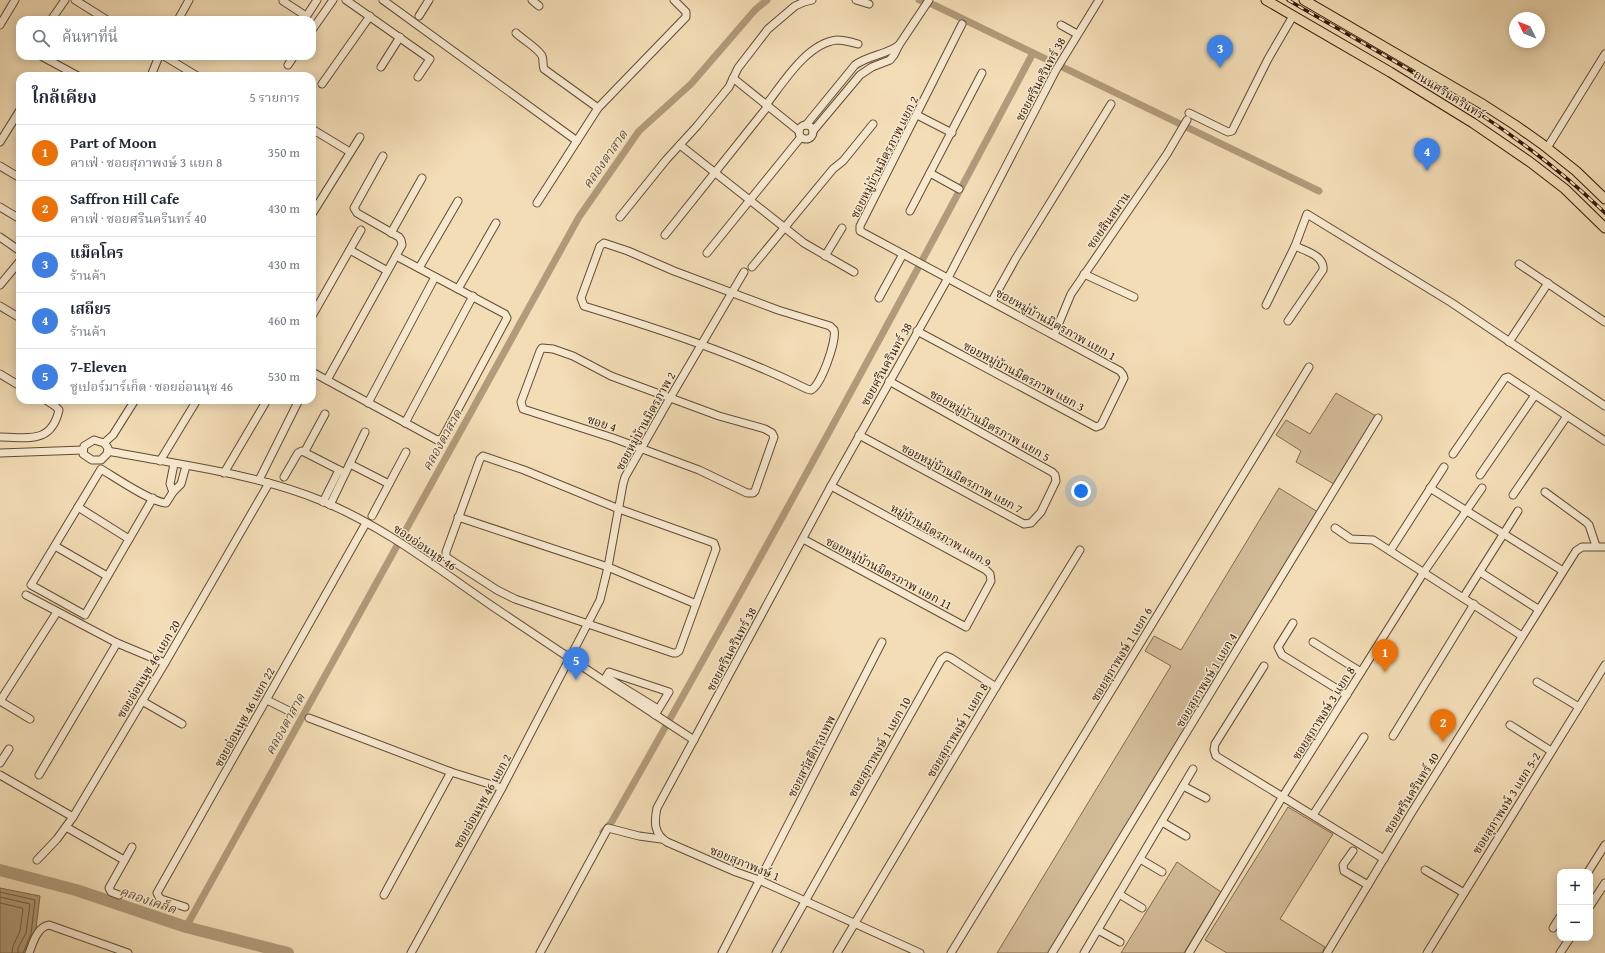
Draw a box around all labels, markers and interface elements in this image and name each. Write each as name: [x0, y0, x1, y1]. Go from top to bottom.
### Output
north arrow: [1509, 12, 1545, 48]
search box: [16, 16, 316, 60]
text: ค้นหาที่นี่: [62, 26, 118, 47]
icon: search: [30, 27, 52, 49]
street label: ซอยศรีนครินทร์ 38: [1011, 34, 1069, 124]
pin: 3: [1207, 35, 1233, 68]
street label: ถนนศรีนครินทร์: [1411, 66, 1488, 123]
text: ใกล้เคียง: [32, 84, 97, 109]
text: 5 รายการ: [249, 88, 300, 107]
street label: ซอยหมู่บ้านมิตรภาพ แยก 2: [846, 93, 922, 221]
water label: คลองตาสาด: [578, 125, 633, 192]
text: Part of Moon: [70, 132, 157, 153]
pin: 4: [1414, 138, 1440, 171]
text: 1: [42, 143, 48, 162]
text: 350 m: [268, 143, 300, 162]
text: คาเฟ่ · ซอยสุภาพงษ์ 3 แยก 8: [70, 153, 222, 172]
text: Saffron Hill Cafe: [70, 188, 179, 209]
street label: ซอยสินสมาน: [1082, 188, 1134, 252]
text: 2: [42, 199, 48, 218]
text: 430 m: [268, 199, 300, 218]
text: คาเฟ่ · ซอยศรีนครินทร์ 40: [70, 209, 207, 228]
text: แม็คโคร: [70, 242, 124, 263]
text: 3: [42, 255, 48, 274]
text: 430 m: [268, 255, 300, 274]
text: ร้านค้า: [70, 266, 106, 285]
street label: ซอยหมู่บ้านมิตรภาพ แยก 1: [993, 284, 1119, 364]
text: เสถียร: [70, 298, 111, 319]
text: 4: [42, 311, 48, 330]
text: 460 m: [268, 311, 300, 330]
street label: ซอยศรีนครินทร์ 38: [856, 319, 916, 409]
text: ร้านค้า: [70, 322, 106, 341]
street label: ซอยหมู่บ้านมิตรภาพ แยก 3: [960, 337, 1088, 415]
text: 7-Eleven: [70, 356, 127, 377]
text: 5: [42, 367, 48, 386]
text: 530 m: [268, 367, 300, 386]
street label: ซอยหมู่บ้านมิตรภาพ 2: [611, 368, 679, 473]
text: ซูเปอร์มาร์เก็ต · ซอยอ่อนนุช 46: [70, 377, 233, 396]
street label: ซอยหมู่บ้านมิตรภาพ แยก 5: [927, 385, 1053, 465]
water label: คลองตาสาด: [417, 405, 467, 474]
street label: ซอย 4: [585, 410, 619, 436]
street label: ซอยหมู่บ้านมิตรภาพ แยก 7: [898, 439, 1026, 517]
your location: [1071, 481, 1091, 501]
street label: หมู่บ้านมิตรภาพ แยก 9: [887, 499, 995, 571]
street label: ซอยอ่อนนุช 46: [390, 520, 460, 574]
street label: ซอยหมู่บ้านมิตรภาพ แยก 11: [823, 532, 955, 614]
street label: ซอยศรีนครินทร์ 38: [702, 604, 760, 694]
street label: ซอยสุภาพงษ์ 1 แยก 6: [1086, 604, 1156, 704]
street label: ซอยอ่อนนุช 46 แยก 20: [112, 617, 184, 721]
street label: ซอยสุภาพงษ์ 1 แยก 4: [1171, 630, 1241, 730]
pin: 1: [1372, 639, 1398, 672]
pin: 5: [563, 647, 589, 680]
street label: ซอยสุภาพงษ์ 3 แยก 8: [1287, 663, 1359, 763]
street label: ซอยอ่อนนุช 46 แยก 22: [210, 664, 279, 770]
street label: ซอยสุภาพงษ์ 1 แยก 8: [922, 680, 992, 780]
water label: คลองตาสาด: [260, 689, 310, 758]
street label: ซอยสุภาพงษ์ 1 แยก 10: [843, 694, 915, 800]
pin: 2: [1430, 709, 1456, 742]
street label: ซอยสวัสดีกรุงเทพ: [783, 712, 839, 800]
street label: ซอยศรีนครินทร์ 40: [1379, 749, 1443, 837]
street label: ซอยสุภาพงษ์ 3 แยก 5-2: [1468, 749, 1544, 857]
street label: ซอยอ่อนนุช 46 แยก 2: [449, 750, 515, 851]
street label: ซอยสุภาพงษ์ 1: [708, 841, 783, 885]
map controls: [1557, 869, 1593, 941]
button: +: [1557, 869, 1593, 905]
water label: คลองเคล็ด: [117, 881, 180, 919]
button: −: [1557, 905, 1593, 941]

